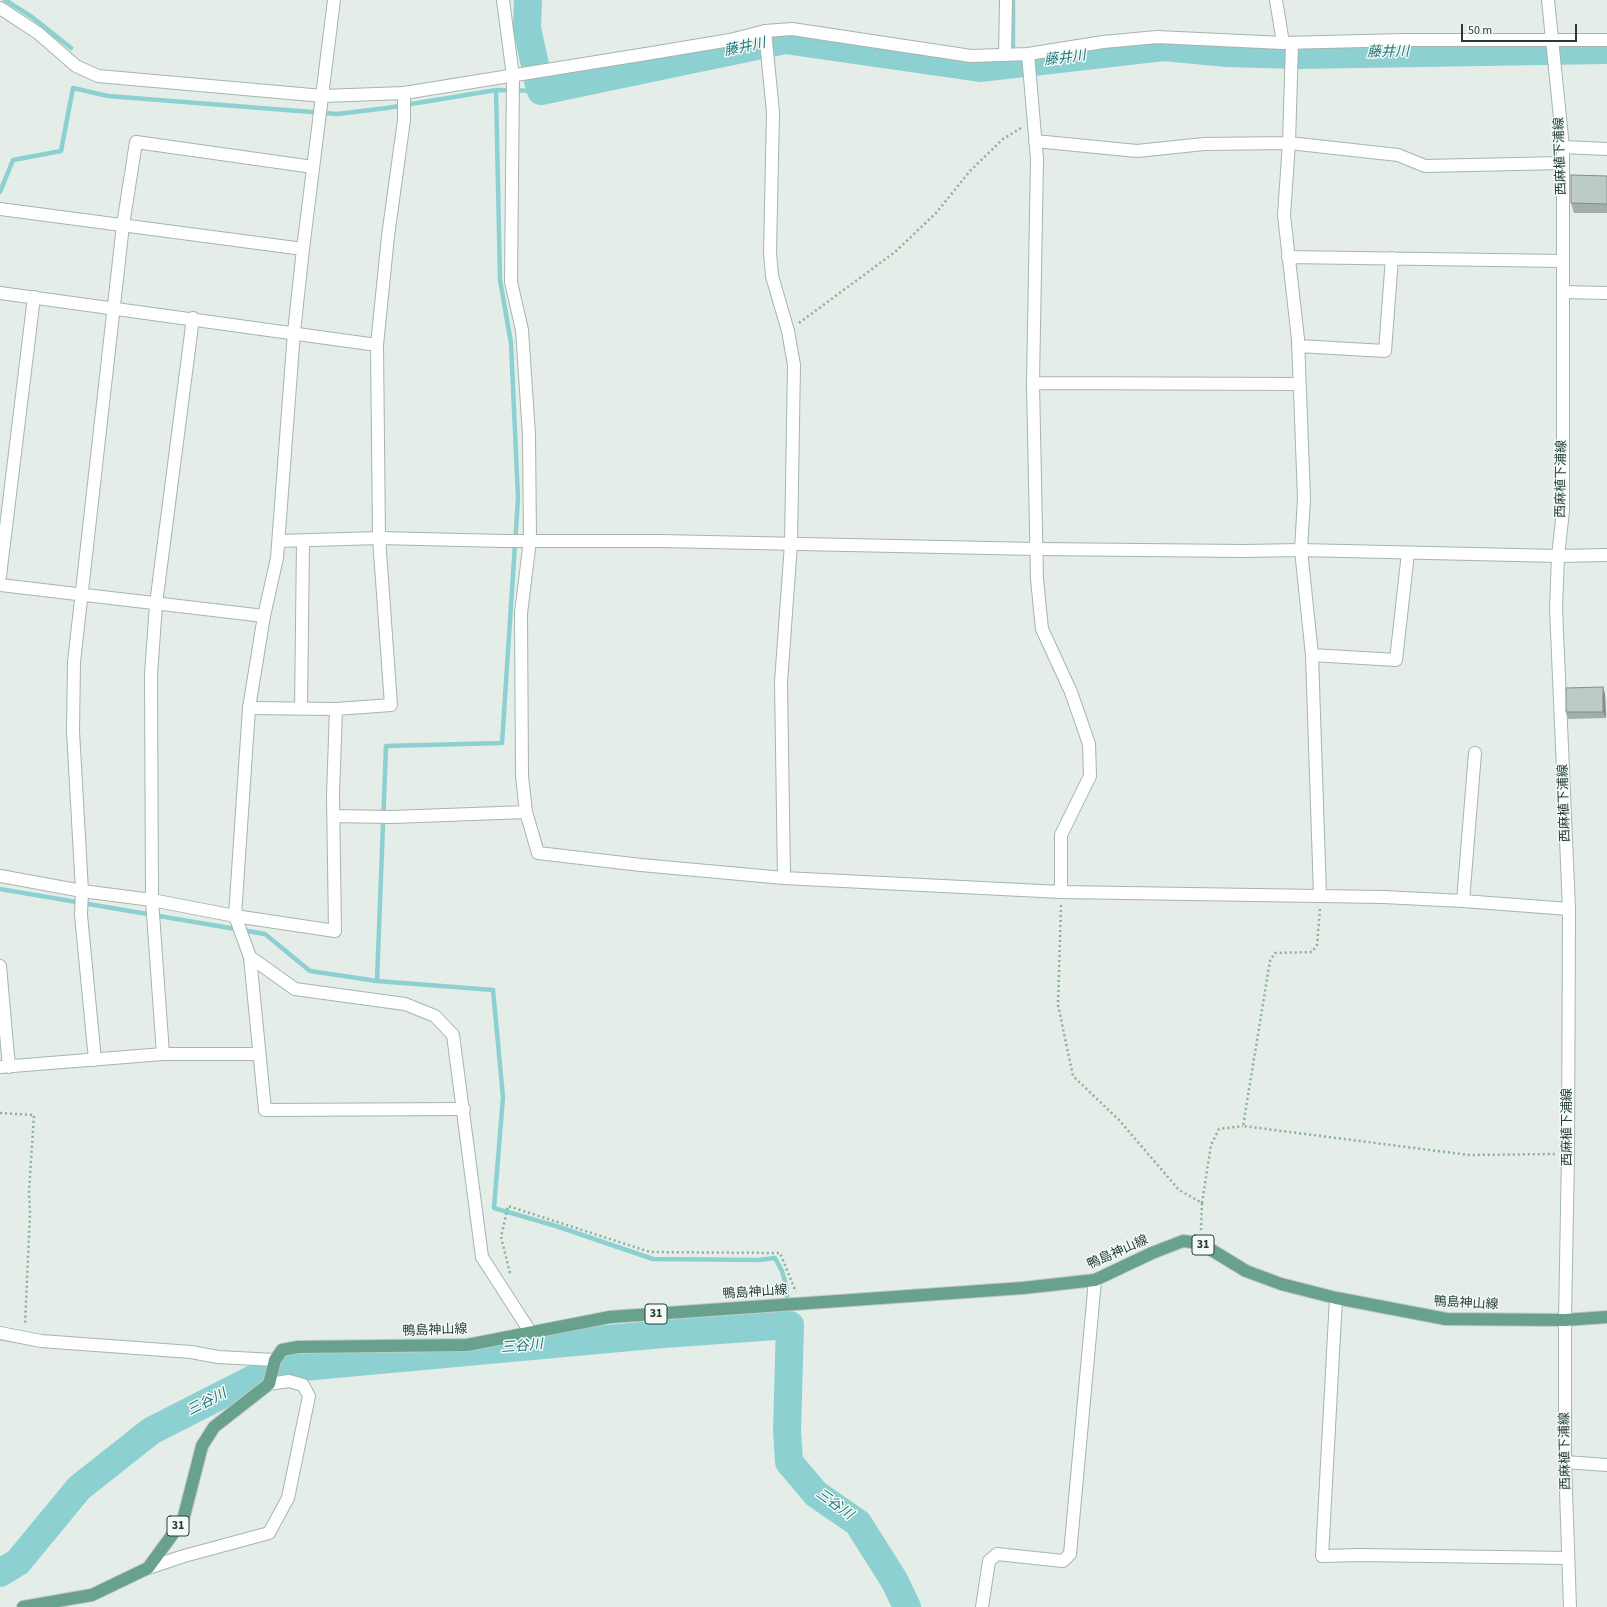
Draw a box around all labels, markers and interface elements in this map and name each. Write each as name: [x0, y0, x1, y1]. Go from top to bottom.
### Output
scale bar: [1463, 16, 1579, 42]
text: 50 m: [1468, 22, 1492, 39]
water label: 藤井川: [723, 35, 767, 61]
water label: 藤井川: [1367, 44, 1409, 62]
water label: 藤井川: [1043, 48, 1087, 70]
street label: 西麻植下浦線: [1552, 117, 1570, 195]
street label: 西麻植下浦線: [1554, 440, 1570, 518]
street label: 西麻植下浦線: [1556, 764, 1574, 842]
street label: 西麻植下浦線: [1560, 1088, 1576, 1166]
street label: 鴨島神山線: [1085, 1233, 1151, 1273]
road number: 31: [1192, 1235, 1214, 1255]
street label: 鴨島神山線: [722, 1283, 788, 1303]
street label: 鴨島神山線: [1433, 1295, 1499, 1313]
road number: 31: [645, 1304, 667, 1324]
street label: 鴨島神山線: [402, 1322, 468, 1340]
water label: 三谷川: [500, 1337, 544, 1357]
water label: 三谷川: [184, 1386, 230, 1420]
street label: 西麻植下浦線: [1558, 1412, 1574, 1490]
water label: 三谷川: [812, 1486, 856, 1524]
road number: 31: [167, 1516, 189, 1536]

